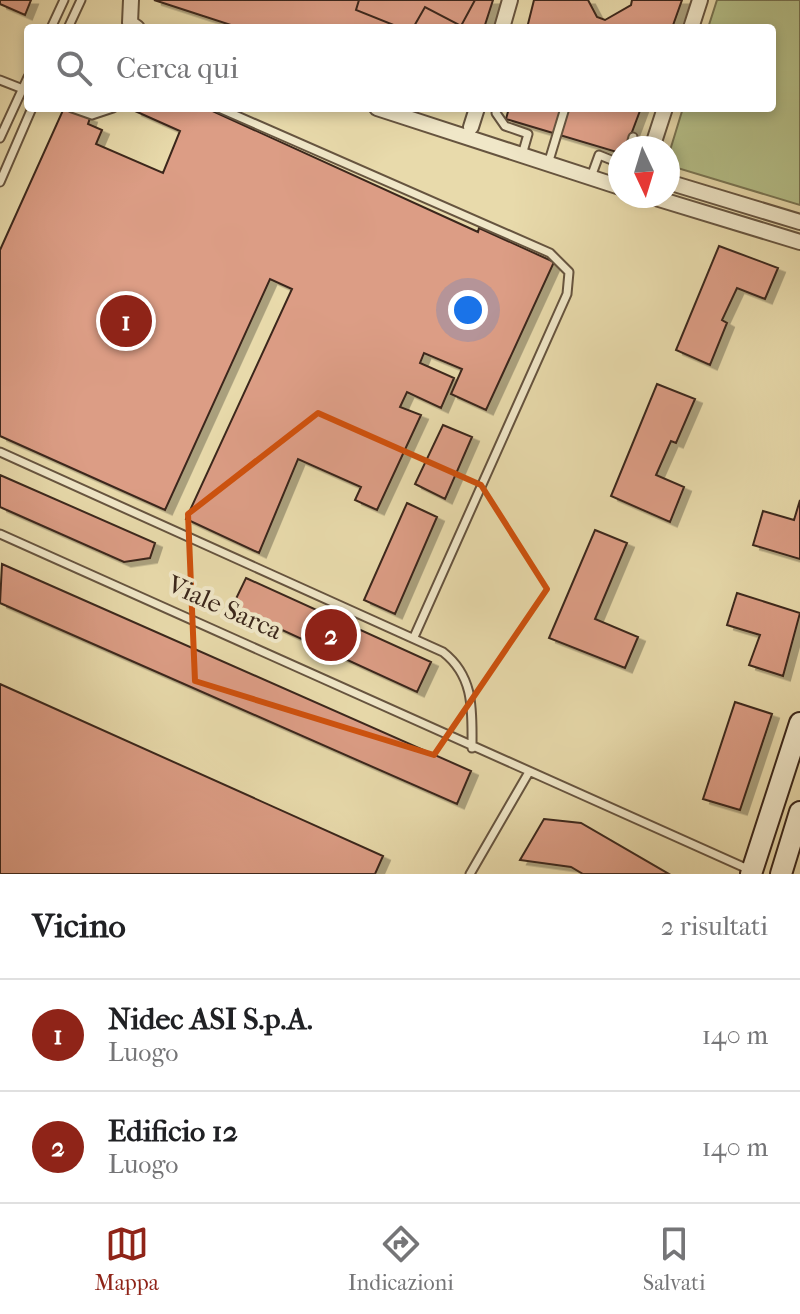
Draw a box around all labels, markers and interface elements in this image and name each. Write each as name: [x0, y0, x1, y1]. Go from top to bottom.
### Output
search box: [24, 24, 776, 112]
icon: search: [52, 46, 96, 90]
text: Cerca qui: [116, 51, 239, 86]
north arrow: [608, 136, 680, 208]
your location: [448, 290, 488, 330]
pin: 1: [100, 291, 152, 351]
street label: Viale Sarca: [162, 568, 288, 647]
pin: 2: [305, 605, 357, 665]
text: Vicino: [32, 906, 126, 946]
text: 2 risultati: [661, 911, 768, 942]
text: Nidec ASI S.p.A.: [108, 1002, 313, 1037]
text: 1: [53, 1020, 63, 1051]
text: 140 m: [702, 1020, 768, 1051]
text: Luogo: [108, 1037, 178, 1068]
text: Edificio 12: [108, 1114, 238, 1149]
text: 2: [51, 1132, 65, 1163]
text: 140 m: [702, 1132, 768, 1163]
text: Luogo: [108, 1149, 178, 1180]
tab: Mappa: [95, 1222, 159, 1296]
tab: Indicazioni: [348, 1222, 454, 1296]
tab: Salvati: [643, 1222, 705, 1296]

